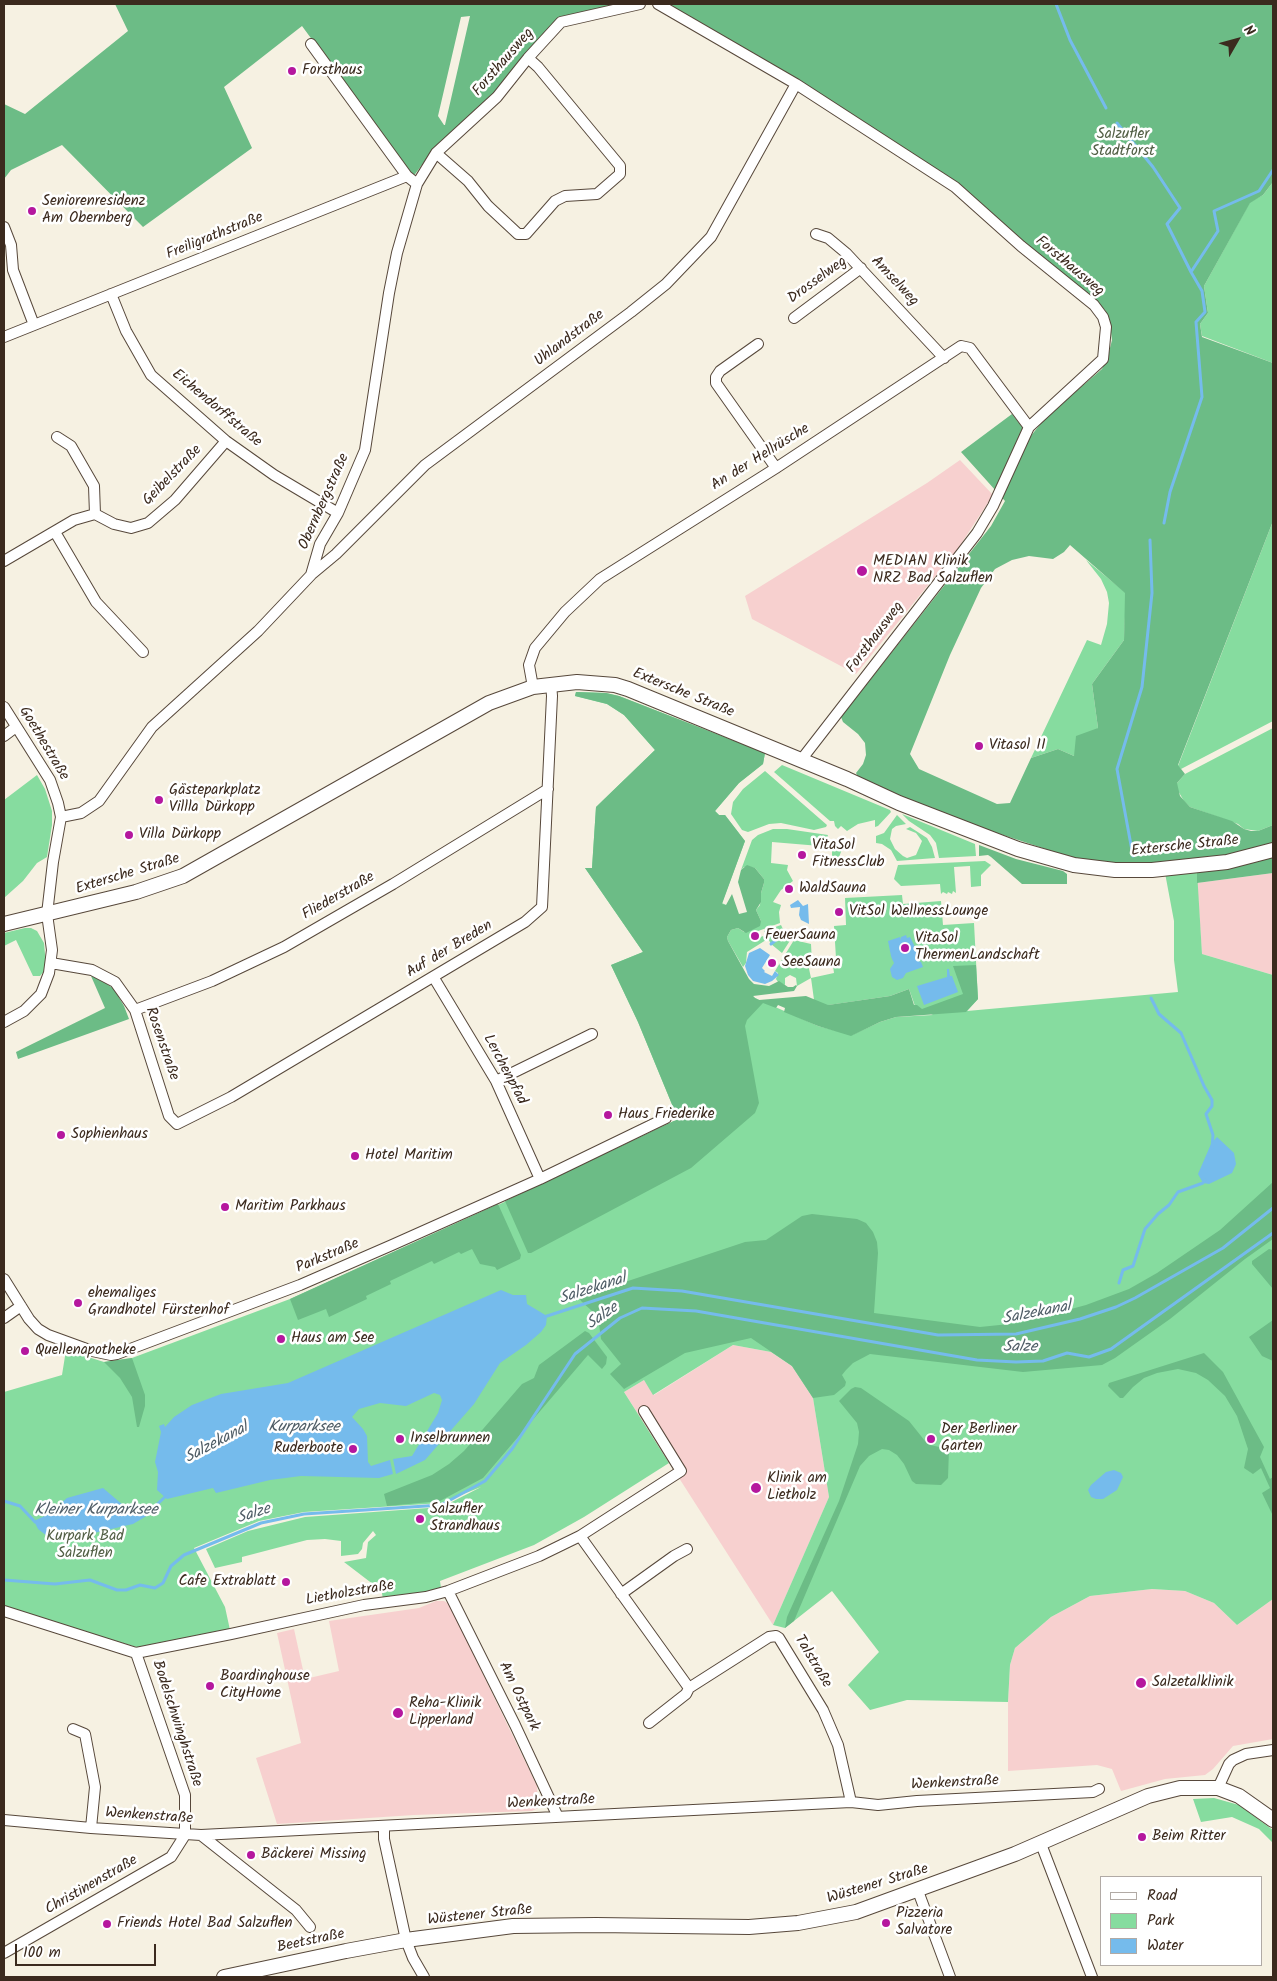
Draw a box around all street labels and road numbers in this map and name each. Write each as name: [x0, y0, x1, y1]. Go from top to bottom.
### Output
street label: Forsthausweg: [470, 25, 538, 101]
street label: Freiligrathstraße: [164, 209, 266, 265]
street label: Forsthausweg: [1031, 233, 1107, 301]
street label: Amselweg: [866, 253, 922, 311]
street label: Drosselweg: [785, 254, 851, 308]
street label: Uhlandstraße: [531, 307, 609, 371]
street label: Eichendorffstraße: [167, 366, 265, 452]
street label: An der Hellrüsche: [709, 421, 813, 495]
street label: Geibelstraße: [140, 442, 206, 510]
street label: Obernbergstraße: [296, 451, 354, 553]
street label: Forsthausweg: [843, 599, 909, 677]
street label: Extersche Straße: [630, 665, 736, 723]
street label: Goethestraße: [14, 704, 72, 784]
street label: Extersche Straße: [1130, 832, 1240, 862]
street label: Extersche Straße: [74, 851, 182, 899]
street label: Fliederstraße: [300, 869, 378, 925]
street label: Auf der Breden: [404, 917, 496, 983]
street label: Rosenstraße: [140, 1005, 182, 1083]
street label: Lerchenpfad: [478, 1032, 530, 1108]
street label: Parkstraße: [294, 1236, 362, 1278]
street label: Lietholzstraße: [305, 1577, 395, 1611]
street label: Talstraße: [789, 1632, 835, 1692]
street label: Bodelschwinghstraße: [147, 1658, 205, 1790]
street label: Am Ostpark: [494, 1659, 542, 1735]
street label: Wenkenstraße: [911, 1773, 999, 1795]
street label: Wenkenstraße: [507, 1792, 595, 1814]
street label: Wenkenstraße: [104, 1805, 194, 1829]
street label: Christinenstraße: [43, 1852, 141, 1920]
street label: Wüstener Straße: [825, 1861, 931, 1909]
street label: Wüstener Straße: [427, 1902, 533, 1930]
street label: Beetstraße: [276, 1926, 346, 1958]

